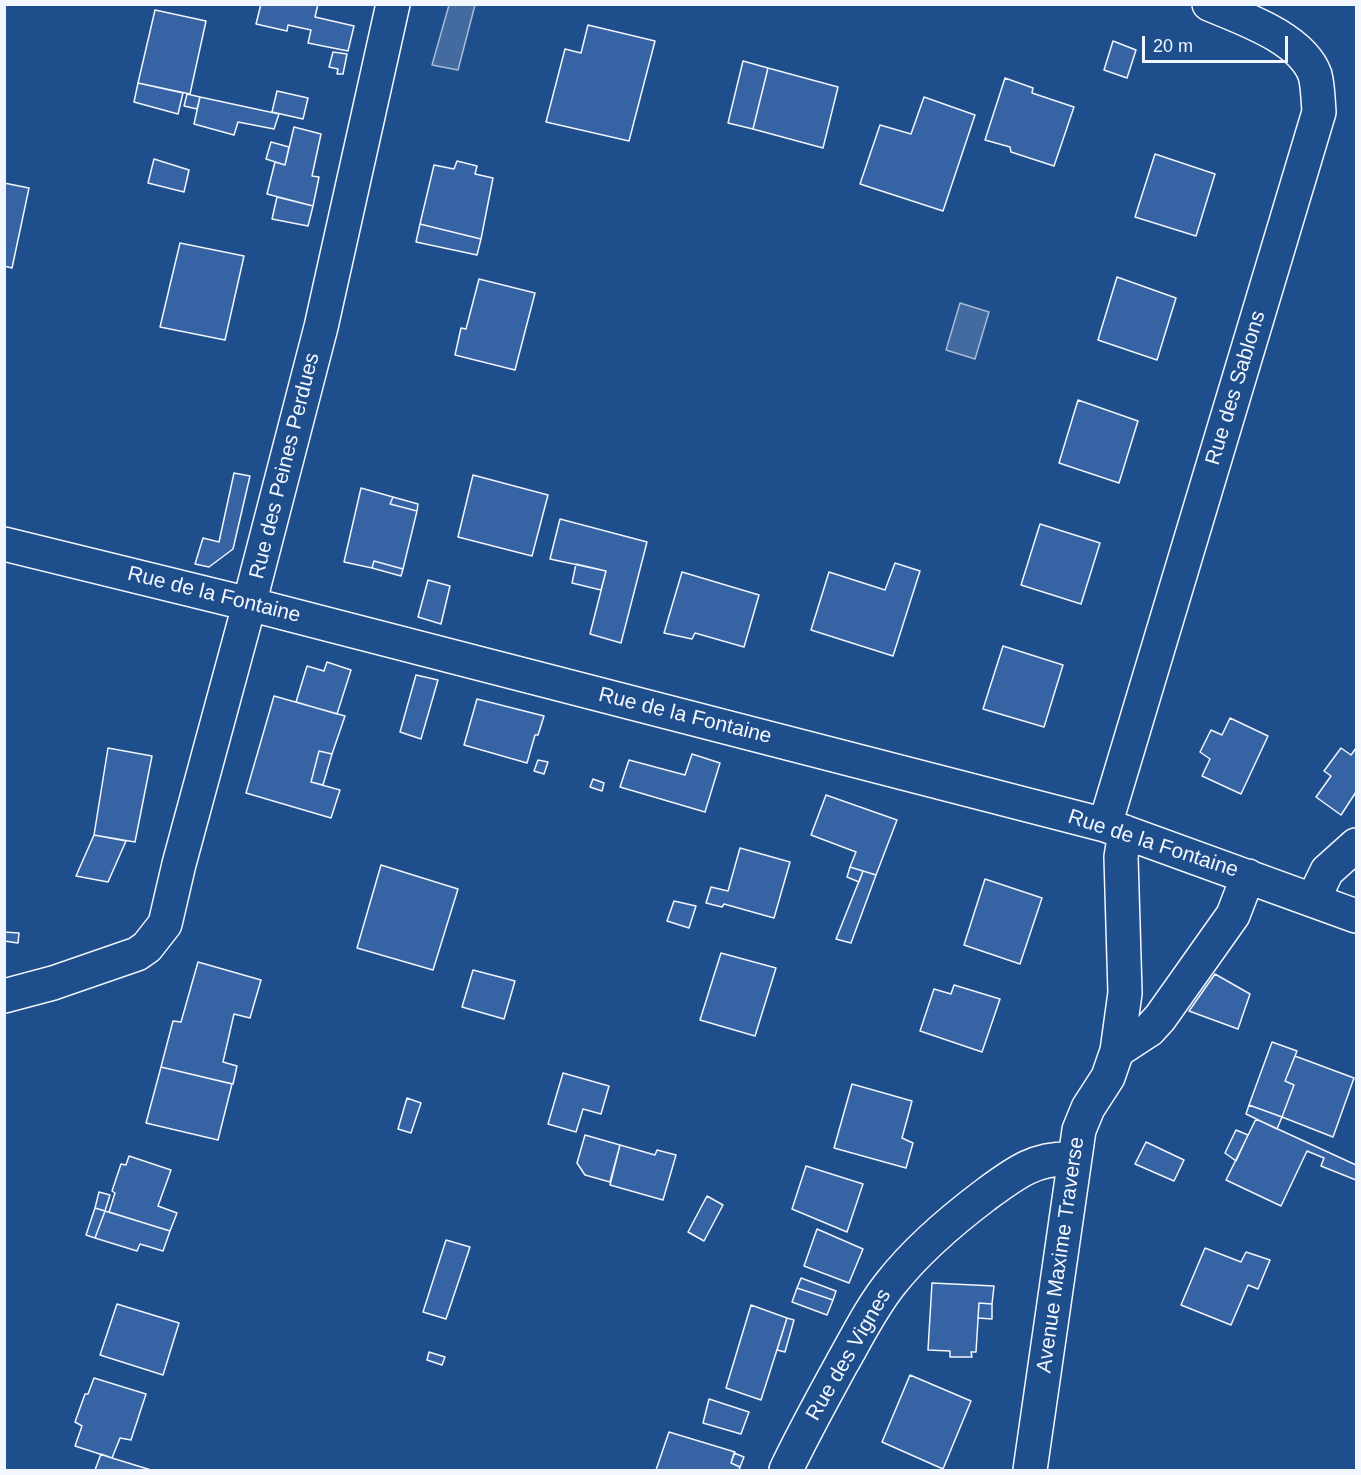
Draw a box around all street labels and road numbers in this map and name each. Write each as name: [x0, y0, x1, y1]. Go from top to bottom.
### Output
street label: Rue des Sablons: [1201, 308, 1271, 468]
street label: Rue des Peines Perdues: [245, 350, 325, 582]
street label: Rue de la Fontaine: [125, 561, 303, 629]
street label: Rue de la Fontaine: [596, 682, 774, 750]
street label: Rue de la Fontaine: [1065, 805, 1241, 883]
street label: Avenue Maxime Traverse: [1032, 1135, 1090, 1375]
street label: Rue des Vignes: [801, 1285, 897, 1425]

